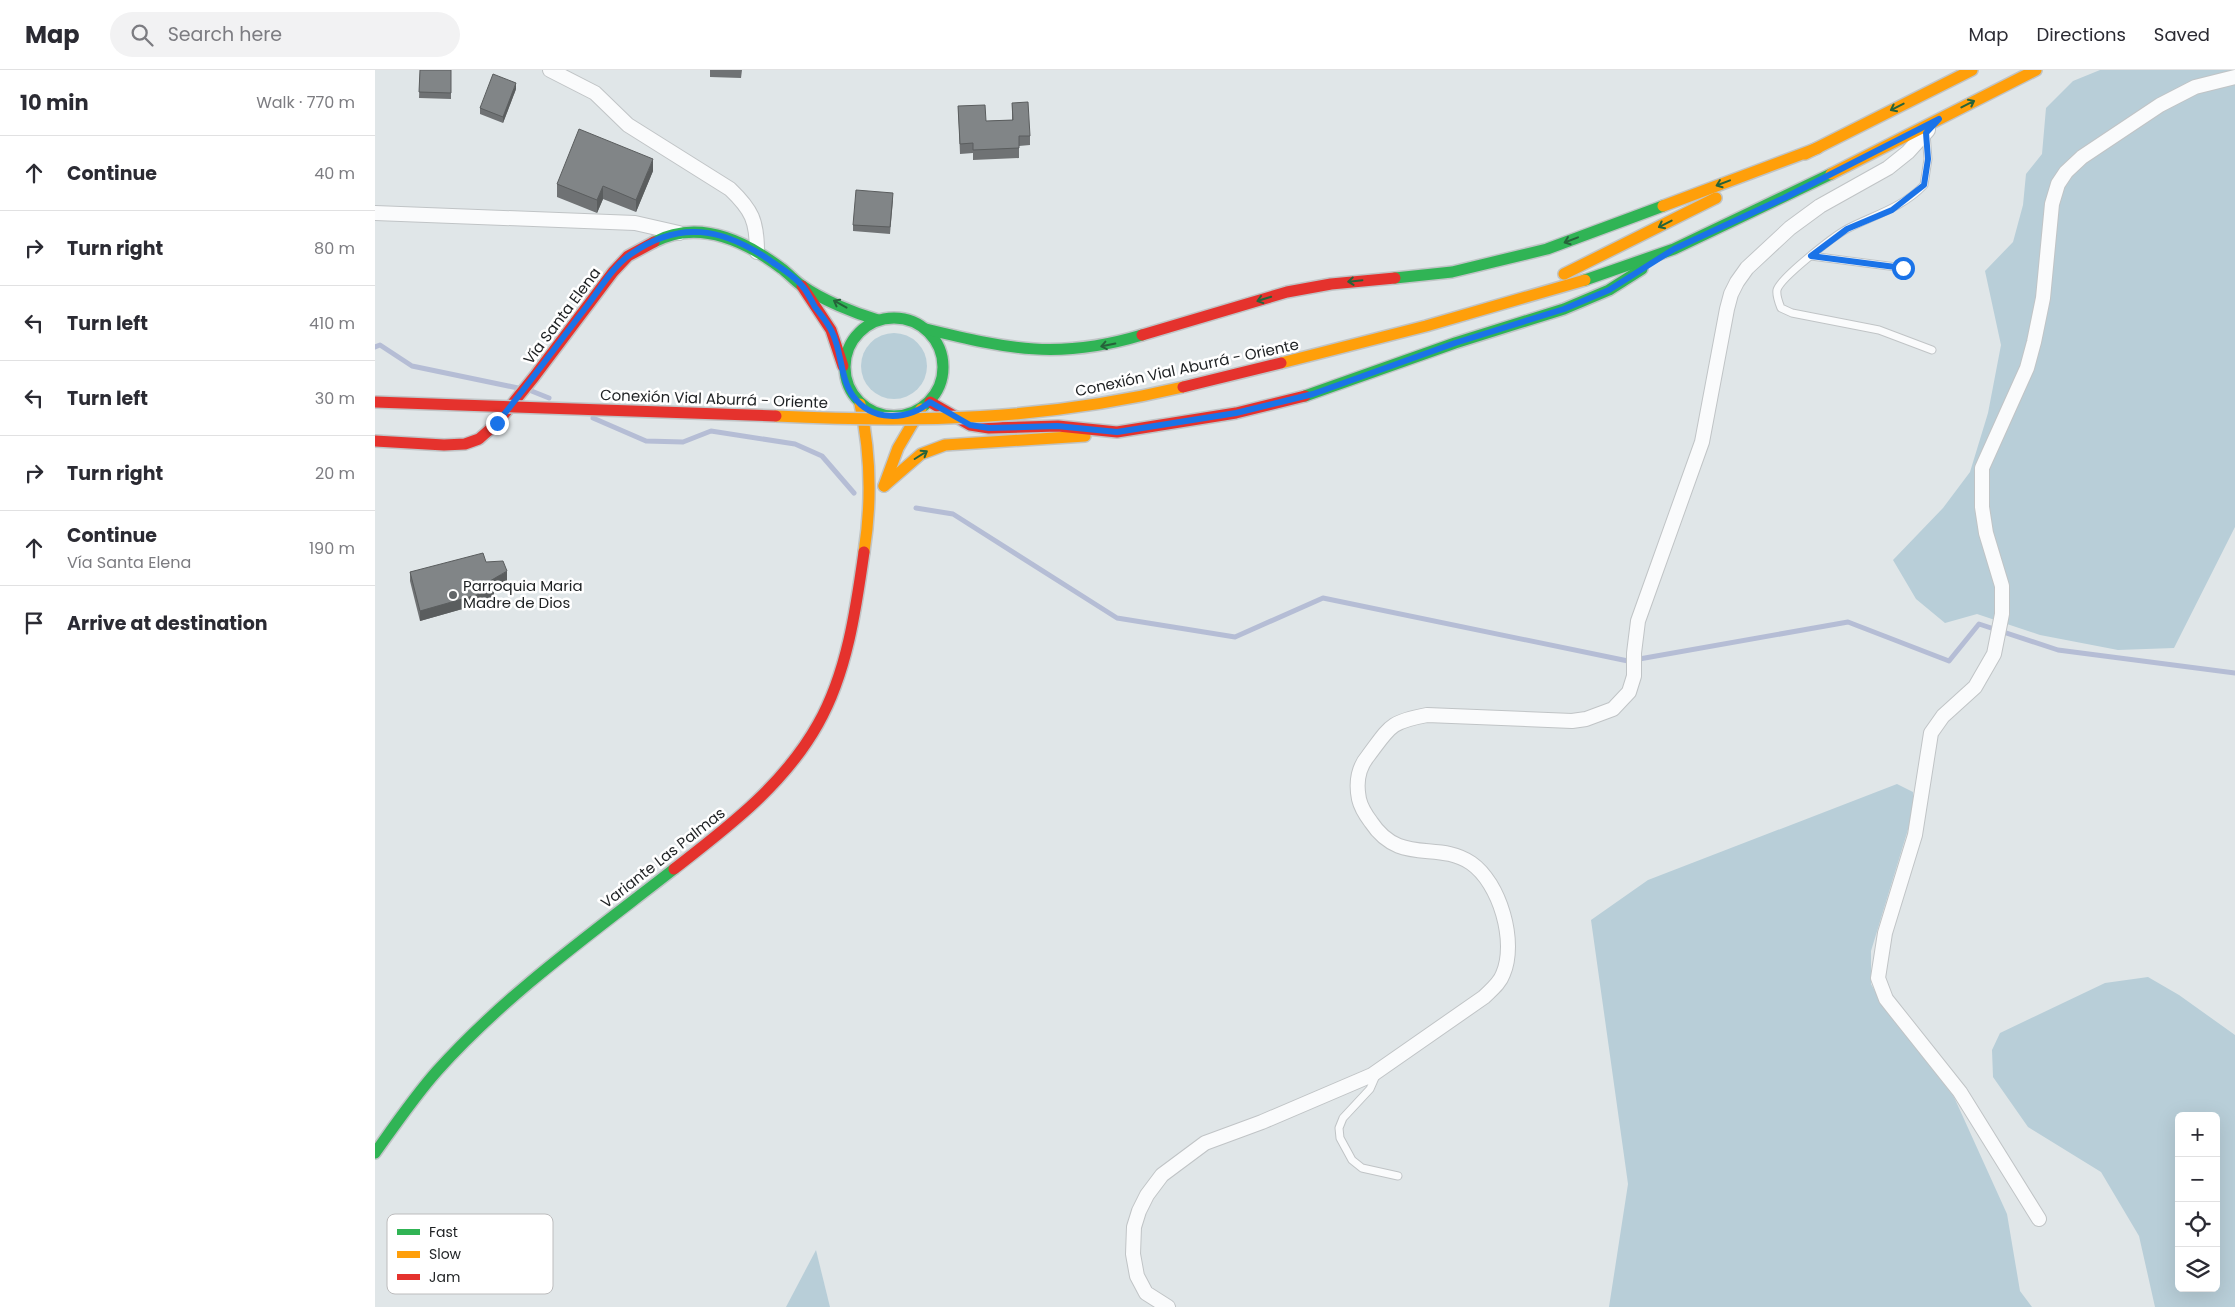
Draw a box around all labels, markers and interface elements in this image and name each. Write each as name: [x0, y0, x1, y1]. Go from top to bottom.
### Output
search box: [110, 12, 460, 57]
text: Map: [25, 18, 80, 51]
icon: search: [128, 21, 156, 49]
text: Search here: [168, 21, 282, 48]
text: Map: [1969, 22, 2008, 47]
text: Directions: [2036, 22, 2126, 47]
text: Saved: [2154, 22, 2210, 47]
text: 10 min: [20, 88, 89, 117]
text: Walk · 770 m: [256, 91, 355, 114]
one-way arrow: [1960, 99, 1975, 109]
one-way arrow: [1890, 103, 1905, 112]
icon: ahead: [20, 159, 48, 187]
text: Continue: [67, 160, 157, 187]
text: 40 m: [314, 162, 355, 185]
one-way arrow: [1715, 179, 1731, 188]
one-way arrow: [1657, 220, 1672, 230]
icon: right: [20, 234, 48, 262]
text: Turn right: [67, 235, 163, 262]
one-way arrow: [1563, 236, 1579, 245]
text: 80 m: [314, 237, 355, 260]
route start: [1892, 257, 1915, 280]
street label: Vía Santa Elena: [518, 263, 605, 369]
one-way arrow: [1347, 277, 1363, 286]
one-way arrow: [1256, 295, 1272, 305]
one-way arrow: [833, 299, 848, 308]
icon: left: [20, 309, 48, 337]
text: Turn left: [67, 310, 148, 337]
text: 410 m: [309, 312, 355, 335]
street label: Conexión Vial Aburrá - Oriente: [1073, 334, 1301, 401]
one-way arrow: [1100, 340, 1116, 350]
icon: left: [20, 384, 48, 412]
street label: Conexión Vial Aburrá - Oriente: [600, 384, 828, 413]
text: Turn left: [67, 385, 148, 412]
text: 30 m: [315, 387, 355, 410]
route end: [486, 412, 509, 435]
one-way arrow: [914, 450, 928, 460]
icon: right: [20, 459, 48, 487]
text: Turn right: [67, 460, 163, 487]
text: 20 m: [315, 462, 355, 485]
text: Continue: [67, 522, 157, 549]
icon: ahead: [20, 534, 48, 562]
text: 190 m: [309, 537, 355, 560]
text: Vía Santa Elena: [67, 551, 191, 574]
place label: Parroquia Maria Madre de Dios: [463, 575, 583, 613]
marker: Parroquia Maria Madre de Dios: [447, 589, 459, 601]
icon: arrive: [20, 609, 48, 637]
text: Arrive at destination: [67, 610, 268, 637]
street label: Variante Las Palmas: [596, 802, 729, 913]
map controls: [2175, 1112, 2220, 1292]
button: +: [2175, 1112, 2220, 1157]
button: −: [2175, 1157, 2220, 1202]
button: locate: [2175, 1202, 2220, 1247]
legend: [387, 1214, 553, 1294]
text: Fast: [429, 1222, 458, 1242]
text: Slow: [429, 1244, 462, 1264]
button: layers: [2175, 1247, 2220, 1292]
text: Jam: [429, 1267, 460, 1287]

